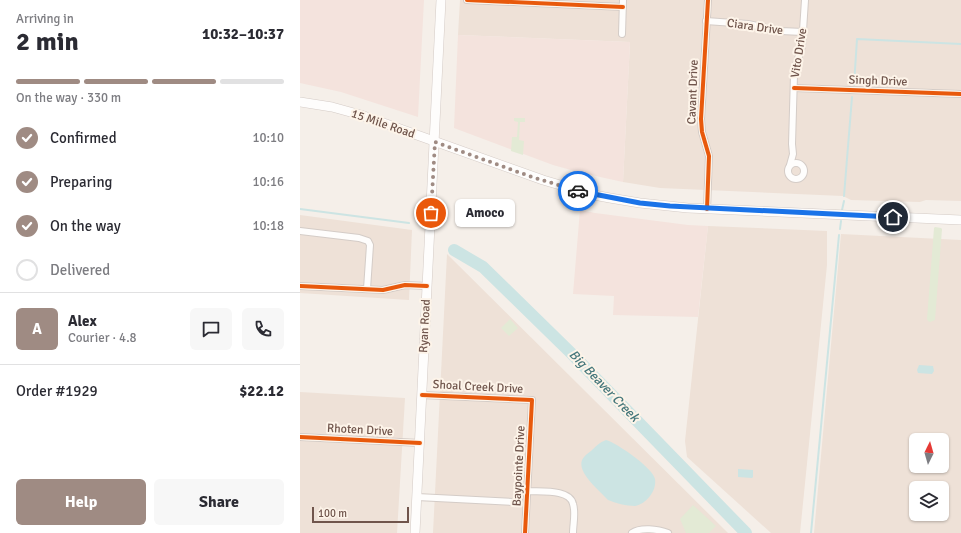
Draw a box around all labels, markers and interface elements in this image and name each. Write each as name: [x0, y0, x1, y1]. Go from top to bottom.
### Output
text: Arriving in: [16, 11, 74, 27]
street label: Ciara Drive: [726, 16, 784, 38]
text: 10:32–10:37: [202, 25, 284, 43]
text: 2 min: [16, 26, 79, 58]
street label: Vito Drive: [788, 27, 810, 79]
street label: Cavant Drive: [684, 59, 702, 125]
street label: Singh Drive: [848, 72, 908, 90]
text: On the way · 330 m: [16, 90, 121, 106]
street label: 15 Mile Road: [349, 106, 417, 142]
icon: check: [16, 127, 38, 149]
text: Confirmed: [50, 129, 117, 147]
text: 10:10: [252, 130, 284, 146]
icon: check: [16, 171, 38, 193]
courier: [558, 171, 598, 211]
text: Preparing: [50, 173, 113, 191]
text: 10:16: [252, 174, 284, 190]
icon: car: [567, 180, 589, 202]
pin: [414, 196, 448, 230]
callout: Amoco: [455, 199, 515, 227]
pin: [876, 200, 910, 234]
icon: bag: [420, 202, 442, 224]
text: Amoco: [466, 205, 504, 221]
icon: home: [882, 206, 904, 228]
icon: check: [16, 215, 38, 237]
text: On the way: [50, 217, 121, 235]
text: 10:18: [252, 218, 284, 234]
text: Delivered: [50, 261, 110, 279]
street label: Ryan Road: [416, 299, 434, 353]
button: chat: [190, 308, 232, 350]
button: phone: [242, 308, 284, 350]
text: Alex: [68, 312, 97, 330]
text: A: [32, 320, 42, 338]
text: Courier · 4.8: [68, 330, 137, 346]
water label: Big Beaver Creek: [566, 347, 643, 426]
street label: Shoal Creek Drive: [432, 377, 524, 397]
text: Order #1929: [16, 382, 98, 400]
text: $22.12: [239, 382, 284, 400]
street label: Rhoten Drive: [327, 421, 393, 439]
street label: Baypointe Drive: [509, 425, 529, 507]
north arrow: [909, 433, 949, 473]
map controls: [909, 433, 949, 521]
button: Help: [16, 479, 146, 525]
button: Share: [154, 479, 284, 525]
button: layers: [909, 481, 949, 521]
scale bar: [312, 505, 409, 524]
text: 100 m: [318, 507, 347, 520]

